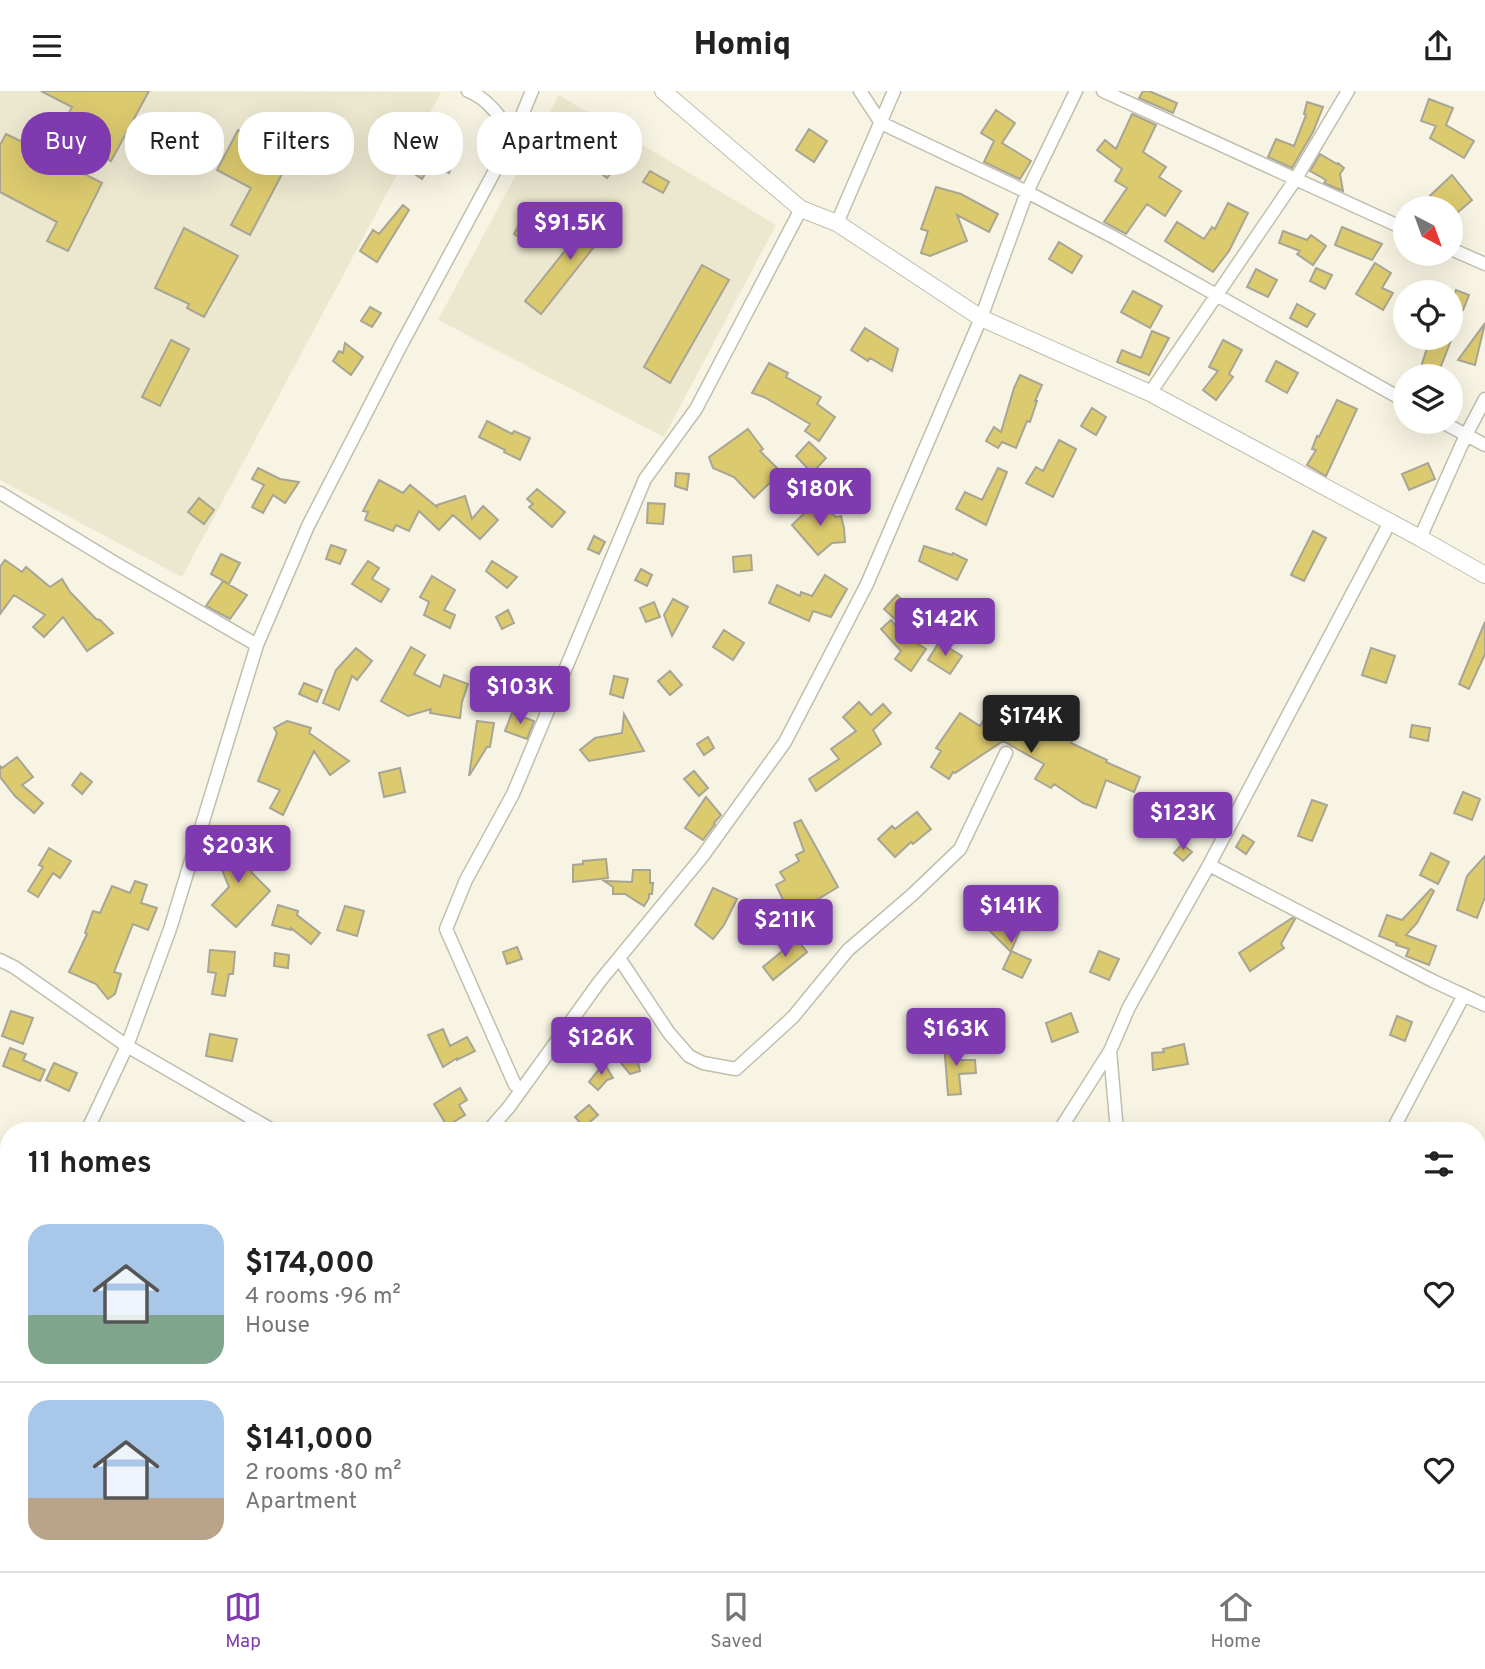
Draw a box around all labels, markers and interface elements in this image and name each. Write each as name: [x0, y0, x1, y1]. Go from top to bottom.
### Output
text: Homiq: [694, 26, 791, 66]
icon: menu: [28, 27, 66, 65]
icon: share: [1419, 27, 1457, 65]
chip: Buy: [21, 112, 111, 175]
chip: Rent: [125, 112, 224, 175]
chip: Filters: [238, 112, 354, 175]
chip: New: [368, 112, 463, 175]
chip: Apartment: [477, 112, 642, 175]
north arrow: [1393, 196, 1463, 266]
map controls: [1393, 196, 1463, 434]
pin: $91.5K: [513, 202, 627, 262]
text: $91.5K: [533, 210, 607, 239]
button: locate: [1393, 280, 1463, 350]
button: layers: [1393, 364, 1463, 434]
pin: $180K: [771, 469, 869, 528]
text: $180K: [786, 476, 854, 505]
pin: $142K: [896, 599, 994, 658]
text: $142K: [911, 606, 979, 635]
pin: $103K: [471, 667, 569, 726]
text: $103K: [486, 674, 554, 703]
pin: $174K: [982, 695, 1080, 755]
text: $174K: [999, 703, 1063, 732]
pin: $123K: [1134, 793, 1232, 852]
text: $123K: [1149, 800, 1217, 829]
pin: $203K: [189, 825, 287, 885]
text: $203K: [201, 833, 275, 862]
pin: $141K: [962, 885, 1060, 945]
text: $141K: [979, 893, 1043, 922]
pin: $211K: [736, 899, 834, 959]
text: $211K: [754, 907, 816, 936]
pin: $163K: [907, 1009, 1005, 1068]
text: $163K: [922, 1016, 990, 1045]
pin: $126K: [552, 1017, 650, 1077]
text: $126K: [567, 1025, 635, 1054]
icon: filters: [1420, 1145, 1458, 1183]
text: 11 homes: [28, 1146, 152, 1183]
text: $174,000: [245, 1246, 375, 1283]
icon: home: [84, 1252, 168, 1336]
icon: heart: [1420, 1275, 1458, 1313]
text: 4 rooms · 96 m²: [245, 1283, 401, 1312]
text: House: [245, 1312, 310, 1341]
text: $141,000: [245, 1422, 374, 1459]
icon: home: [84, 1428, 168, 1512]
icon: heart: [1420, 1451, 1458, 1489]
text: 2 rooms · 80 m²: [245, 1459, 402, 1488]
text: Apartment: [245, 1488, 357, 1517]
tab: Map: [224, 1588, 262, 1654]
tab: Saved: [710, 1588, 762, 1654]
tab: Home: [1210, 1588, 1261, 1654]

